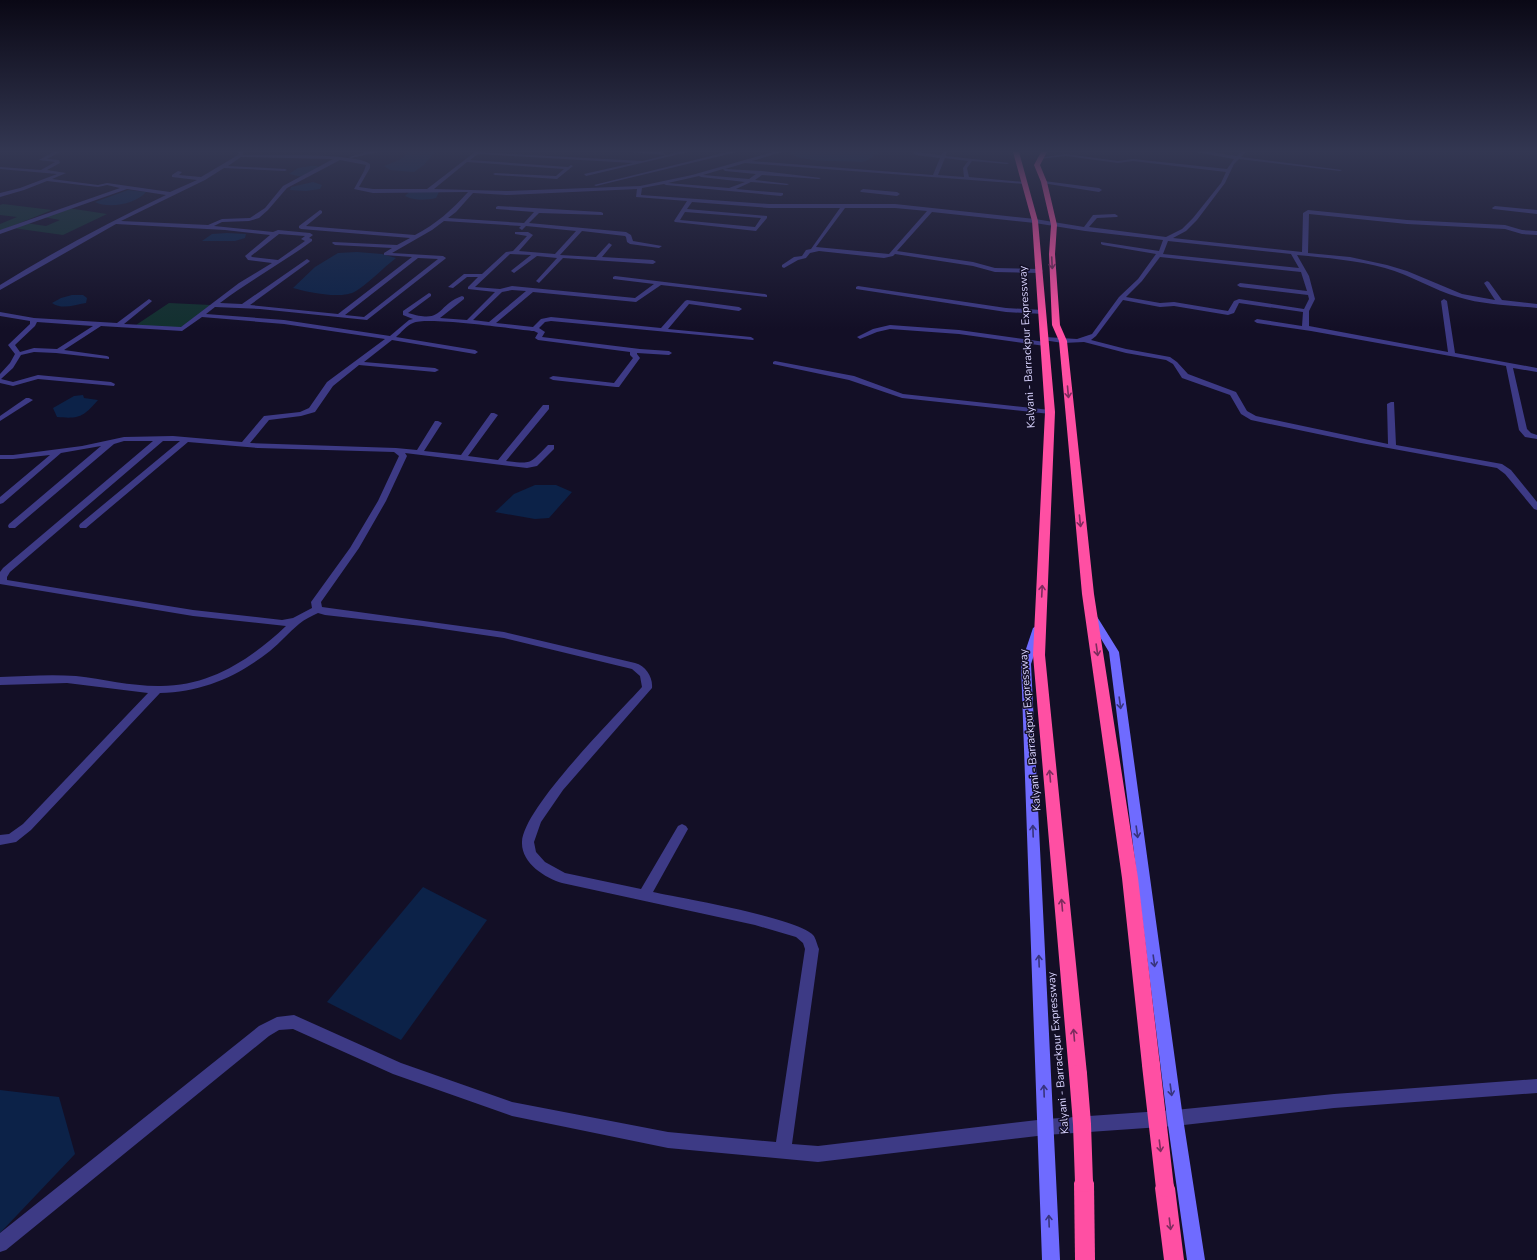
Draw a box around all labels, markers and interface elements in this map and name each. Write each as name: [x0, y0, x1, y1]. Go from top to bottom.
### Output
one-way arrow: [1049, 257, 1056, 270]
street label: Kalyani - Barrackpur Expressway: [1015, 265, 1039, 429]
one-way arrow: [1064, 385, 1071, 398]
one-way arrow: [1076, 514, 1084, 527]
one-way arrow: [1038, 585, 1046, 598]
one-way arrow: [1093, 643, 1101, 656]
street label: Kalyani - Barrackpur Expressway: [1015, 648, 1045, 812]
one-way arrow: [1116, 696, 1124, 709]
one-way arrow: [1047, 770, 1054, 783]
one-way arrow: [1030, 825, 1037, 838]
one-way arrow: [1133, 825, 1141, 838]
one-way arrow: [1059, 899, 1066, 912]
one-way arrow: [1150, 954, 1158, 967]
one-way arrow: [1035, 955, 1042, 968]
street label: Kalyani - Barrackpur Expressway: [1043, 971, 1073, 1135]
one-way arrow: [1071, 1029, 1078, 1042]
one-way arrow: [1167, 1083, 1175, 1096]
one-way arrow: [1041, 1085, 1048, 1098]
one-way arrow: [1156, 1139, 1164, 1152]
one-way arrow: [1046, 1215, 1053, 1228]
one-way arrow: [1166, 1217, 1174, 1230]

